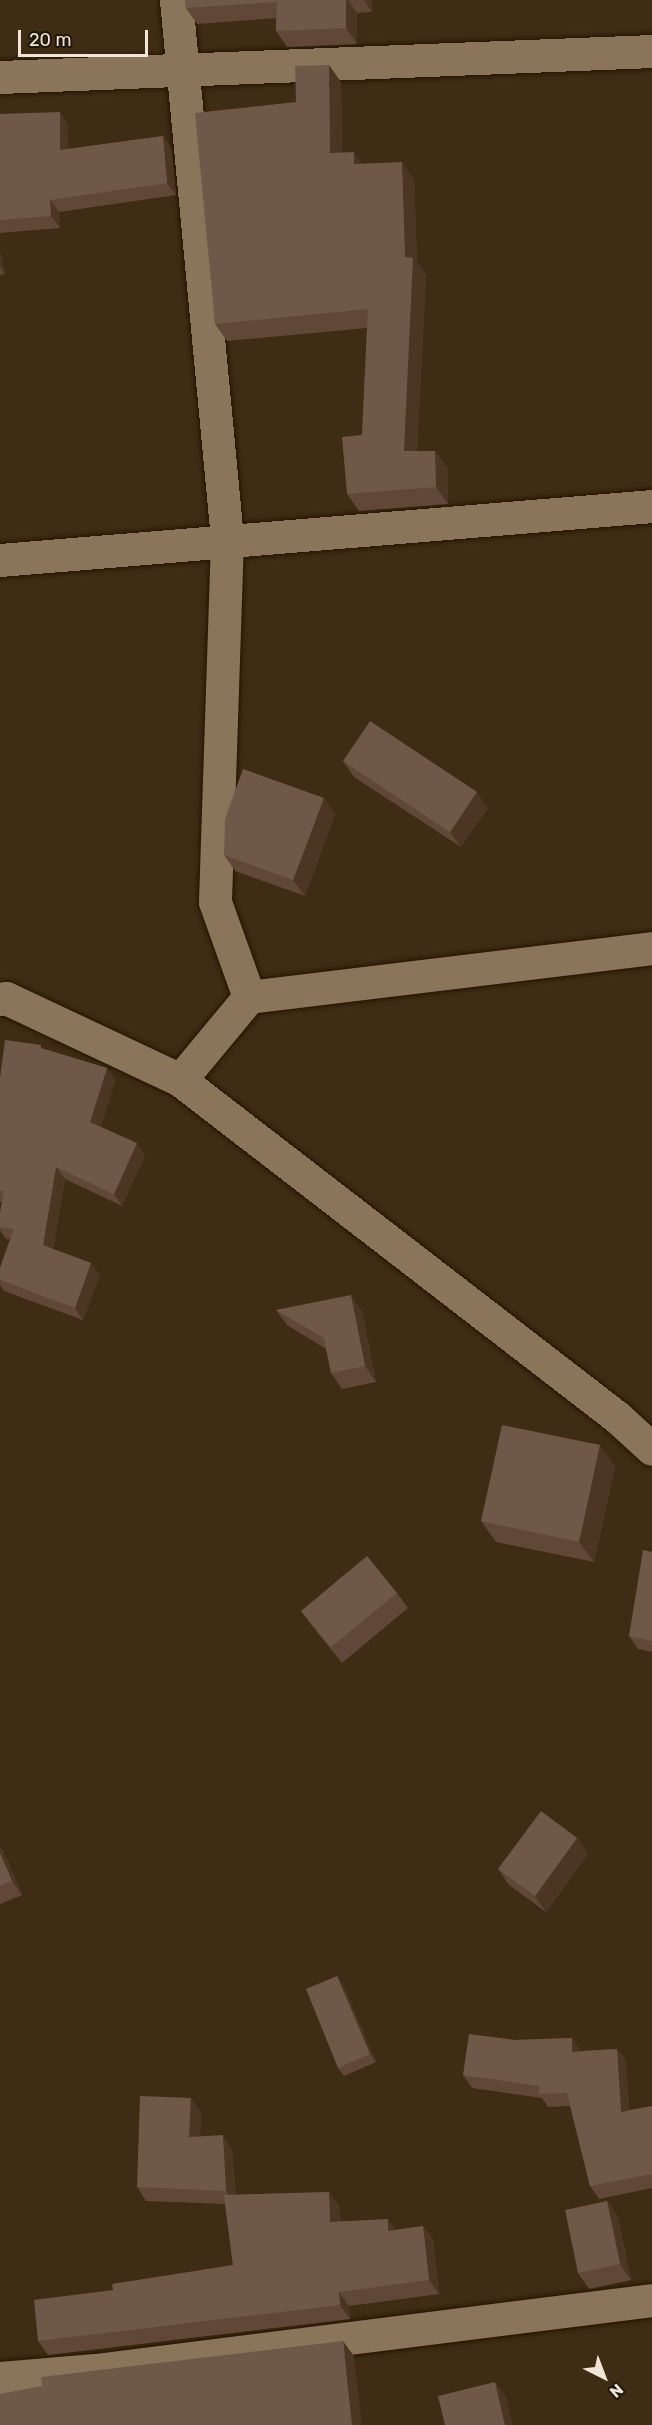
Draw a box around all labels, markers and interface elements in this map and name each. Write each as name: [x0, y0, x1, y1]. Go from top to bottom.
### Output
scale bar: [21, 18, 152, 56]
text: 20 m: [29, 29, 71, 51]
north arrow: [574, 2347, 634, 2407]
text: N: [606, 2380, 627, 2402]

